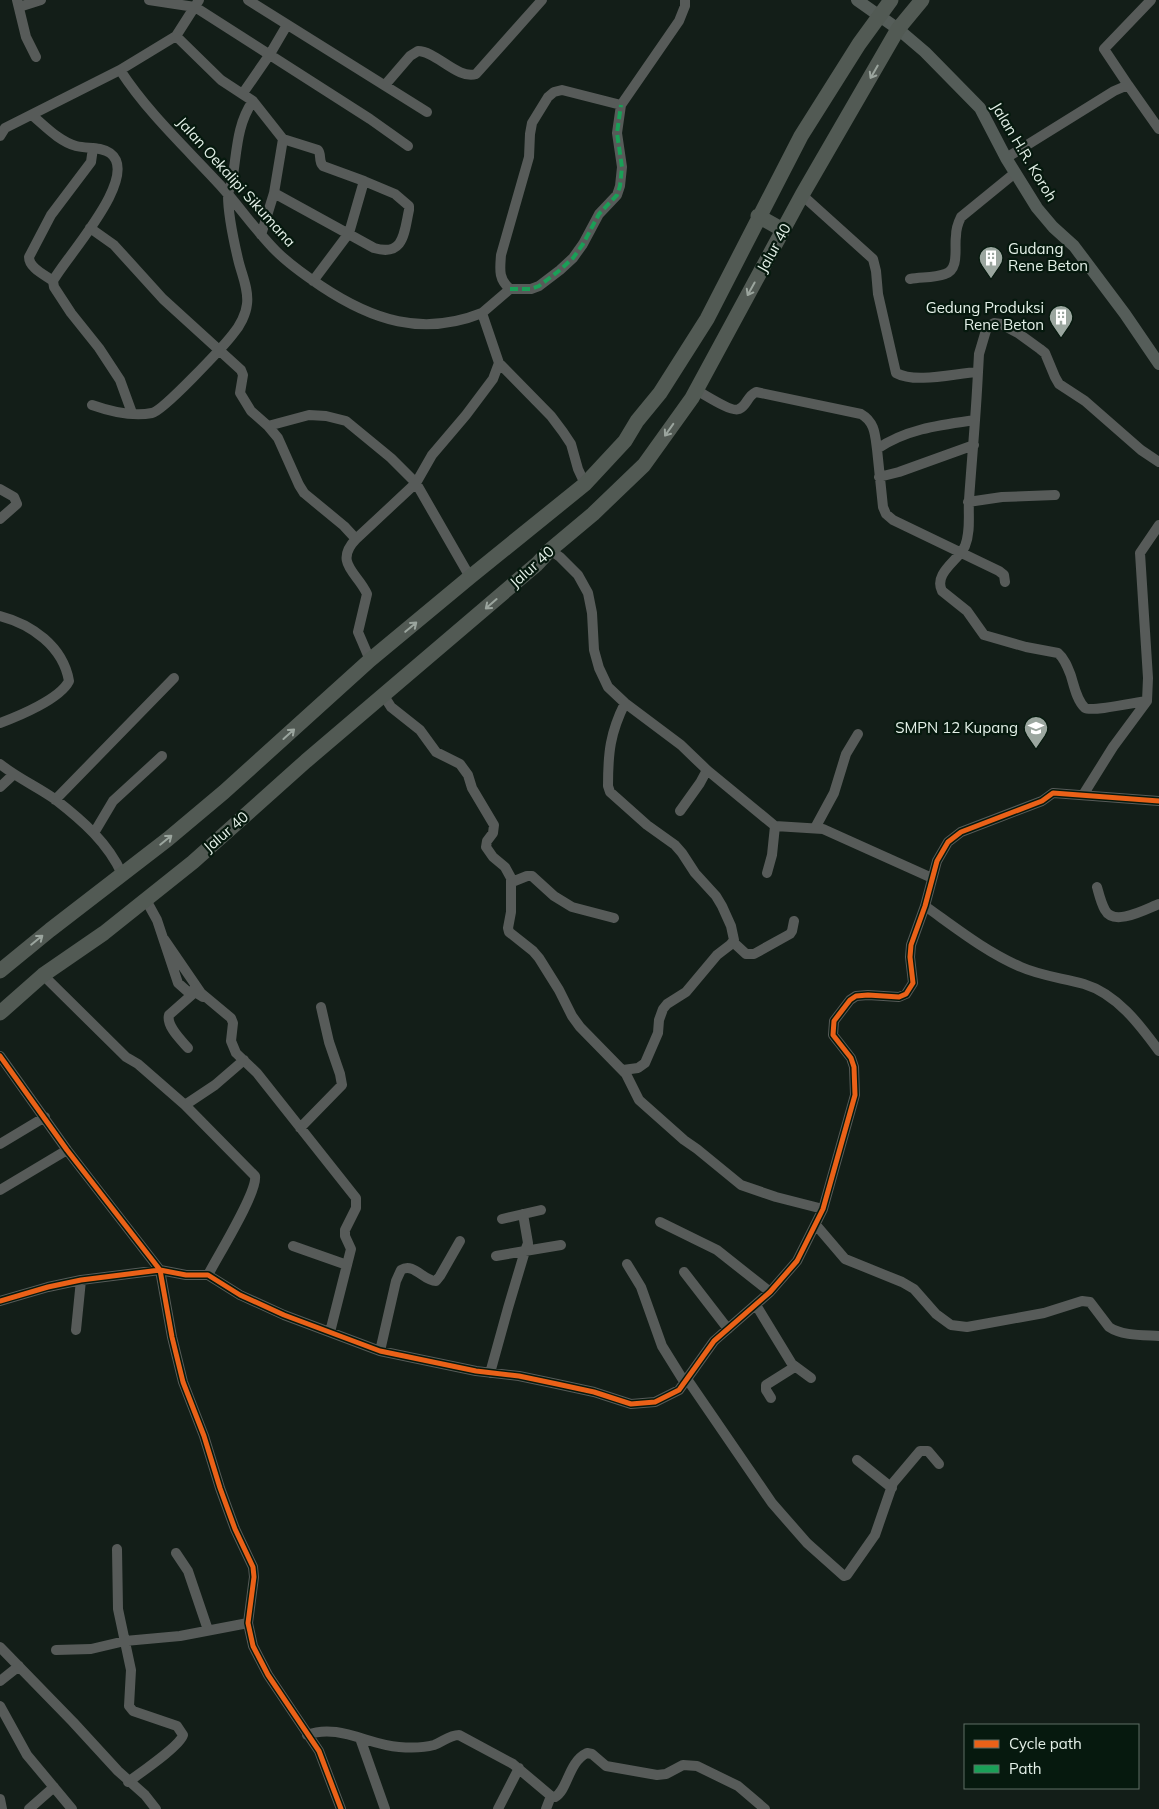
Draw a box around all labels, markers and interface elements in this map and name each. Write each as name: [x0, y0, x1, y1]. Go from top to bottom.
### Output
one-way arrow: [868, 64, 878, 78]
street label: Jalan H.R. Koroh: [987, 99, 1062, 205]
street label: Jalan Oekalipi Sikumana: [173, 113, 300, 251]
street label: Jalur 40: [752, 220, 795, 276]
place label: Gudang Rene Beton: [1008, 239, 1088, 275]
building icon: Gudang Rene Beton: [978, 245, 1004, 279]
one-way arrow: [746, 282, 756, 297]
place label: Gedung Produksi Rene Beton: [926, 298, 1044, 334]
building icon: Gedung Produksi Rene Beton: [1048, 304, 1074, 338]
one-way arrow: [664, 423, 674, 437]
street label: Jalur 40: [505, 542, 558, 592]
one-way arrow: [485, 598, 498, 609]
one-way arrow: [404, 621, 417, 632]
school or university icon: SMPN 12 Kupang: [1023, 715, 1049, 749]
place label: SMPN 12 Kupang: [895, 718, 1018, 737]
one-way arrow: [282, 728, 295, 740]
street label: Jalur 40: [199, 807, 252, 856]
one-way arrow: [159, 835, 172, 846]
one-way arrow: [30, 934, 43, 945]
legend: [964, 1724, 1139, 1789]
text: Cycle path: [1009, 1734, 1082, 1753]
text: Path: [1009, 1759, 1041, 1778]

